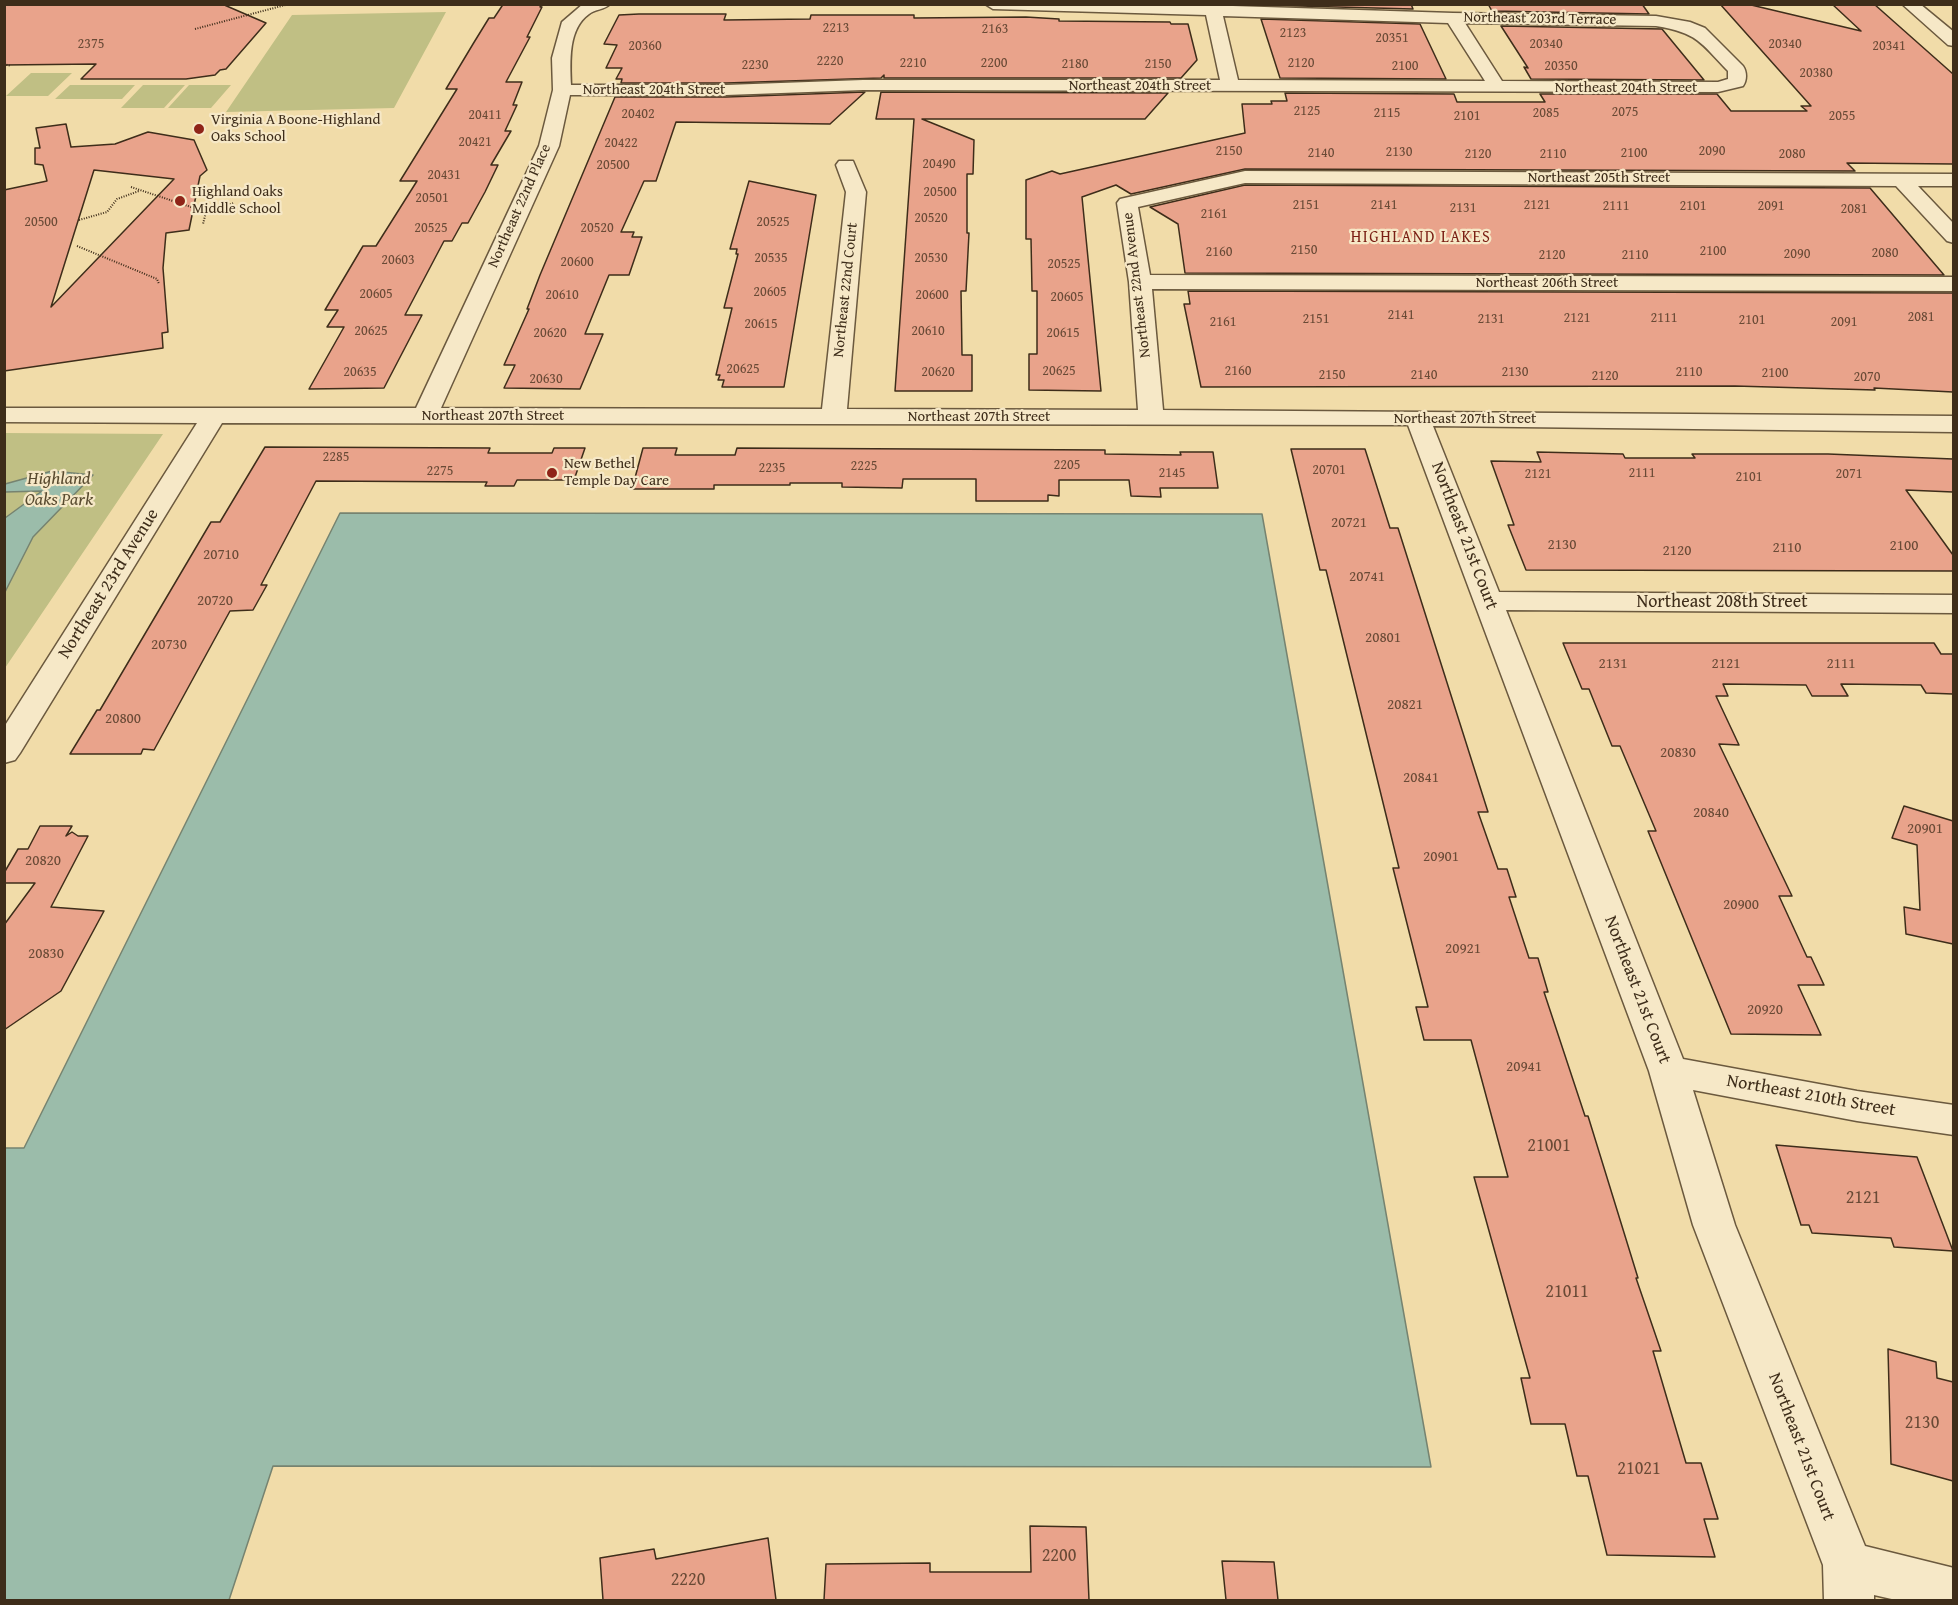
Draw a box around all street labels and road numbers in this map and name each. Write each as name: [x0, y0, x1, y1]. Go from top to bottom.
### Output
street label: Northeast 203rd Terrace: [1463, 9, 1617, 29]
street label: Northeast 204th Street: [1069, 77, 1211, 95]
street label: Northeast 204th Street: [1555, 79, 1697, 97]
street label: Northeast 204th Street: [583, 81, 725, 99]
street label: Northeast 22nd Place: [485, 141, 555, 271]
street label: Northeast 205th Street: [1528, 169, 1670, 187]
street label: Northeast 22nd Avenue: [1119, 211, 1155, 359]
street label: Northeast 22nd Court: [830, 222, 862, 358]
street label: Northeast 206th Street: [1476, 274, 1618, 292]
street label: Northeast 207th Street: [422, 407, 564, 425]
street label: Northeast 207th Street: [908, 408, 1050, 426]
street label: Northeast 207th Street: [1394, 410, 1536, 428]
street label: Northeast 21st Court: [1426, 459, 1502, 613]
street label: Northeast 23rd Avenue: [54, 505, 164, 663]
street label: Northeast 208th Street: [1636, 591, 1808, 613]
street label: Northeast 21st Court: [1599, 913, 1675, 1067]
street label: Northeast 210th Street: [1725, 1070, 1897, 1122]
street label: Northeast 21st Court: [1763, 1370, 1839, 1524]

